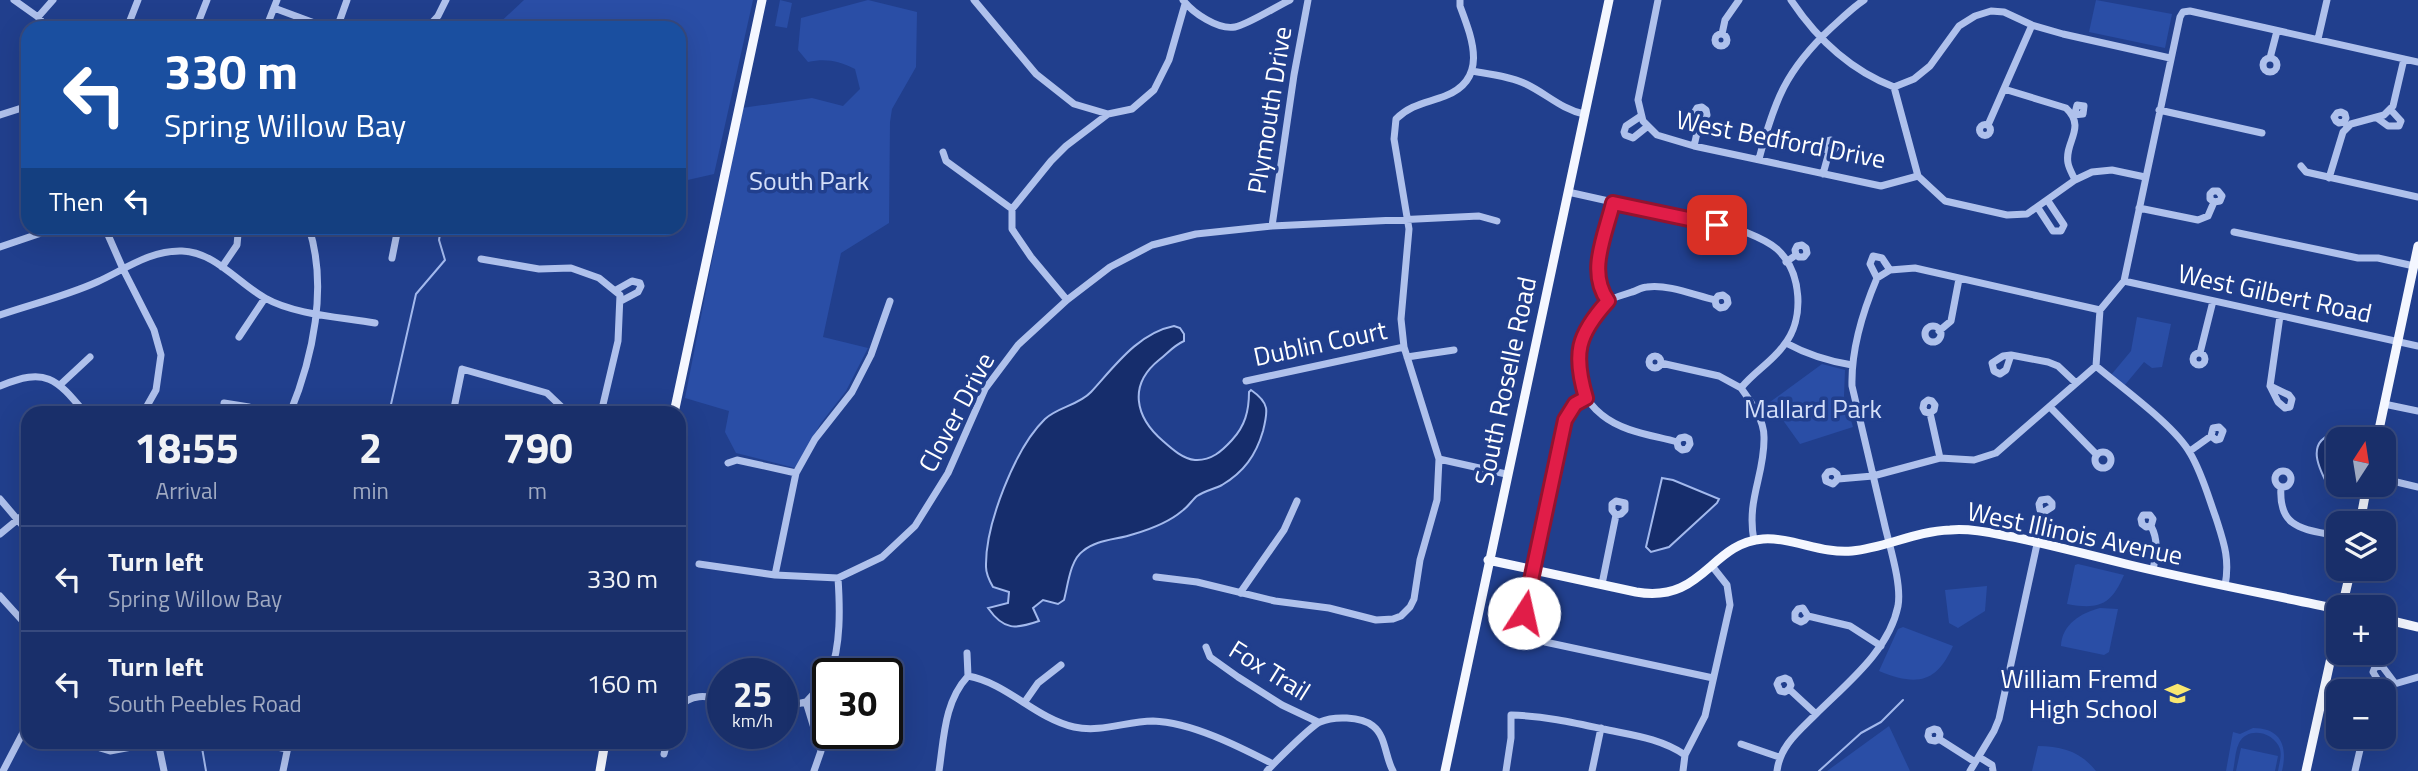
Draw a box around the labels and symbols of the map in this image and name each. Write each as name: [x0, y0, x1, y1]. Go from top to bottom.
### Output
street label: Plymouth Drive: [1237, 24, 1301, 196]
street label: West Bedford Drive: [1673, 100, 1889, 178]
park label: South Park: [749, 161, 869, 200]
pin: [1687, 195, 1747, 255]
street label: West Gilbert Road: [2174, 253, 2376, 333]
street label: South Roselle Road: [1464, 273, 1546, 489]
street label: Dublin Court: [1250, 310, 1390, 376]
street label: Clover Drive: [908, 345, 1004, 479]
park label: Mallard Park: [1744, 389, 1882, 428]
north arrow: [2326, 427, 2396, 497]
street label: West Illinois Avenue: [1964, 491, 2186, 575]
position arrow: [1487, 576, 1561, 650]
street label: Fox Trail: [1222, 630, 1318, 710]
speed limit sign: 30: [812, 658, 903, 749]
place label: William Fremd High School: [2001, 659, 2158, 728]
school or university icon: William Fremd High School: [2164, 679, 2192, 707]

